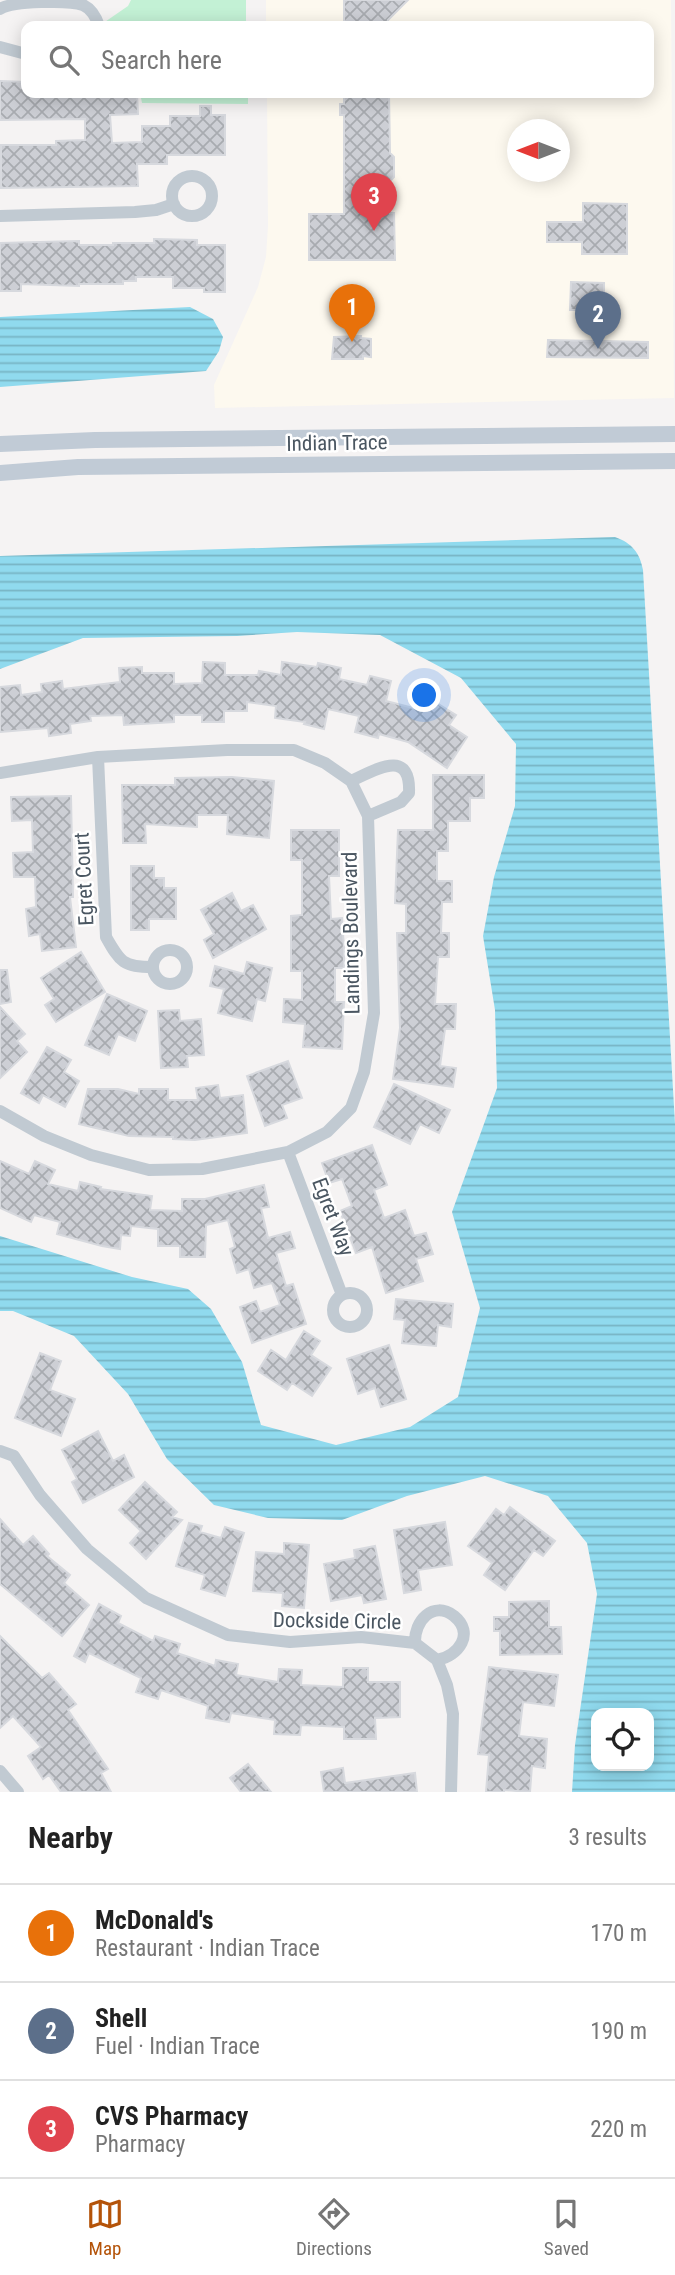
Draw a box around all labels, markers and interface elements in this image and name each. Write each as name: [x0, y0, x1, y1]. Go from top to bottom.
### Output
search box: [21, 21, 654, 98]
icon: search: [45, 41, 83, 79]
text: Search here: [101, 45, 222, 75]
north arrow: [507, 119, 570, 182]
pin: 3: [351, 173, 397, 231]
pin: 1: [329, 284, 375, 342]
pin: 2: [575, 291, 621, 349]
street label: Indian Trace: [286, 430, 388, 456]
your location: [407, 678, 441, 712]
street label: Egret Court: [70, 832, 98, 926]
street label: Landings Boulevard: [338, 852, 364, 1014]
street label: Egret Way: [307, 1174, 359, 1260]
street label: Dockside Circle: [273, 1608, 402, 1634]
map controls: [591, 1708, 654, 1771]
button: locate: [591, 1708, 654, 1771]
text: Nearby: [28, 1820, 113, 1855]
text: 3 results: [569, 1824, 647, 1851]
text: McDonald's: [95, 1905, 214, 1935]
text: 1: [45, 1920, 57, 1947]
text: 170 m: [590, 1920, 647, 1947]
text: Restaurant · Indian Trace: [95, 1935, 320, 1962]
text: Shell: [95, 2003, 147, 2033]
text: 2: [45, 2018, 57, 2045]
text: 190 m: [590, 2018, 647, 2045]
text: Fuel · Indian Trace: [95, 2033, 260, 2060]
text: CVS Pharmacy: [95, 2101, 248, 2131]
text: 3: [45, 2116, 57, 2143]
text: 220 m: [590, 2116, 647, 2143]
text: Pharmacy: [95, 2131, 185, 2158]
tab: Map: [86, 2195, 124, 2260]
tab: Directions: [296, 2195, 372, 2260]
tab: Saved: [544, 2195, 589, 2260]

